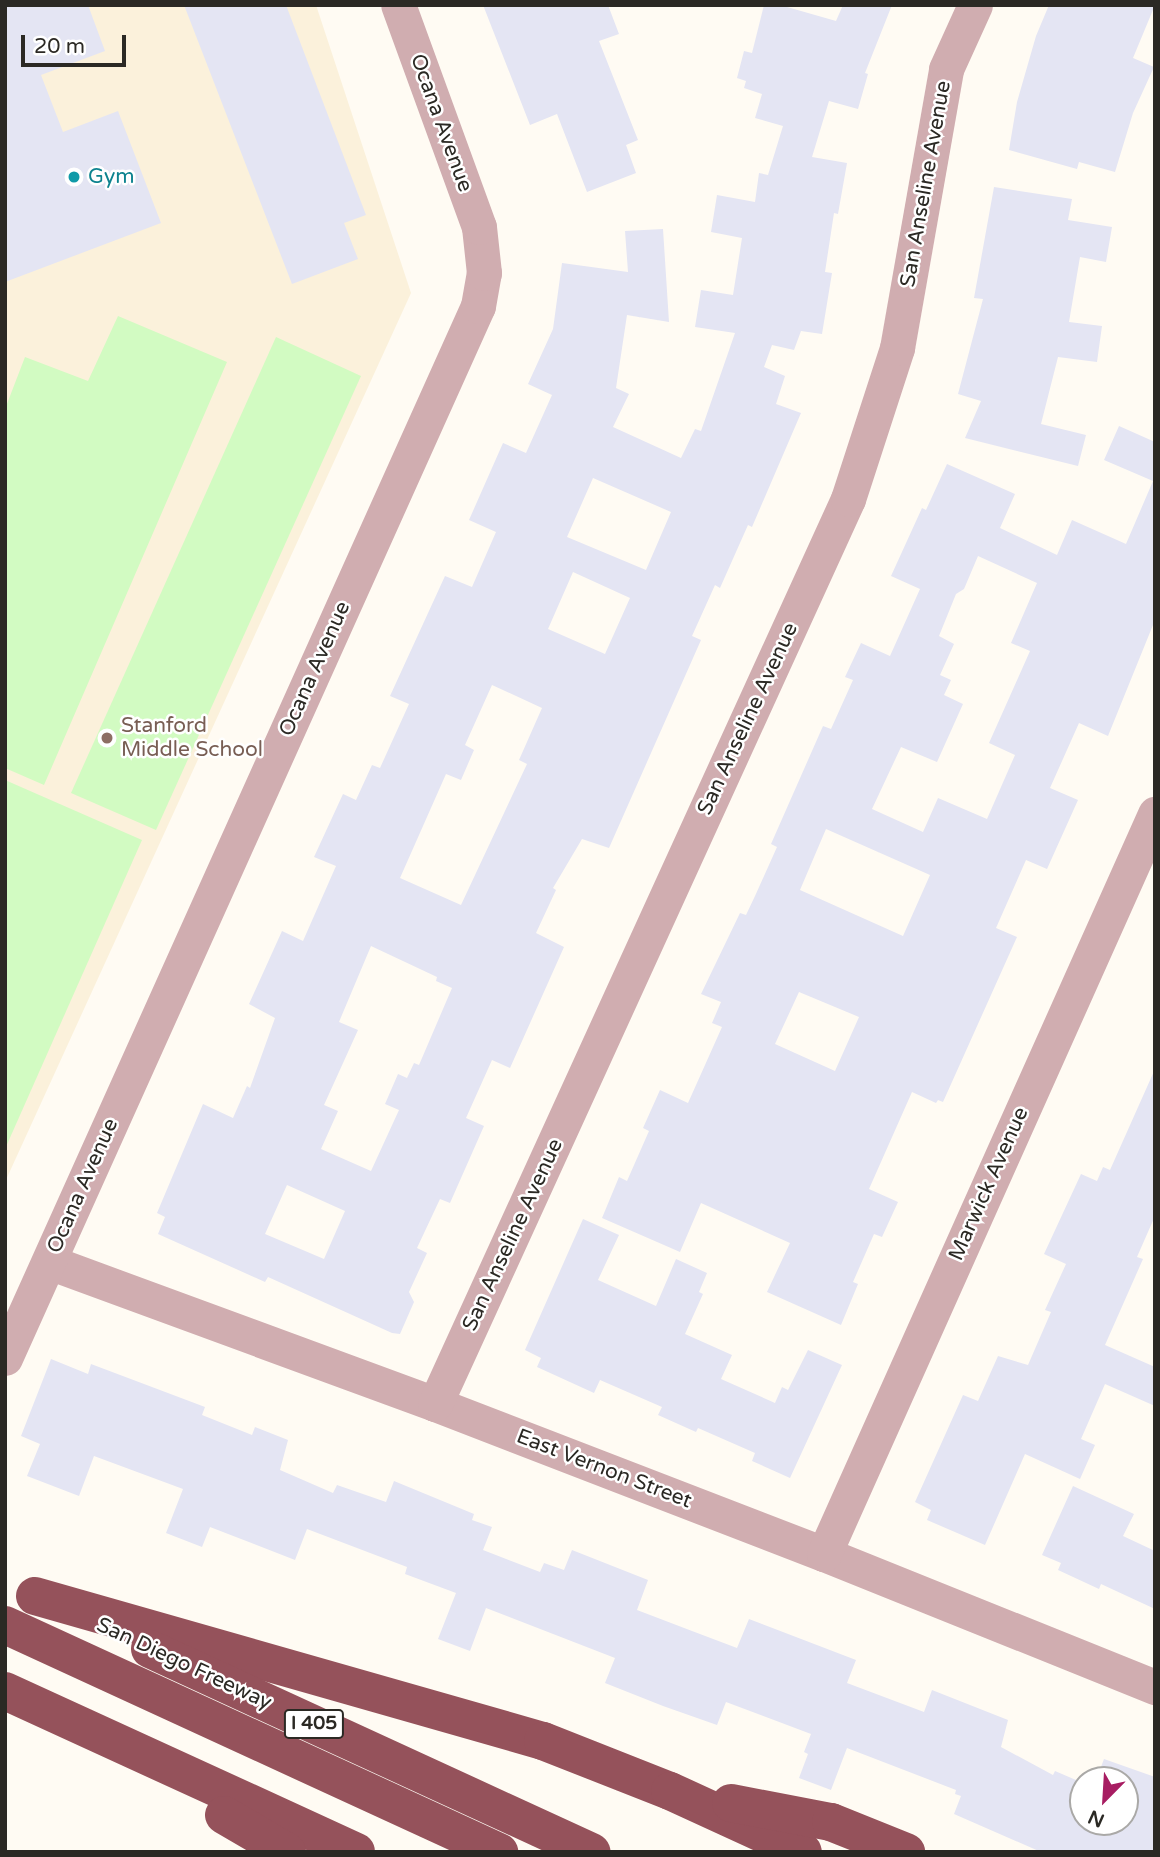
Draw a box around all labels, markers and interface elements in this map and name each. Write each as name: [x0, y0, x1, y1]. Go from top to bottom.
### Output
scale bar: [24, 21, 130, 65]
text: 20 m: [34, 34, 85, 59]
street label: Ocana Avenue: [404, 51, 478, 195]
street label: San Anseline Avenue: [895, 79, 957, 289]
place label: Gym: [88, 164, 134, 190]
marker: Gym: [66, 169, 82, 185]
street label: Ocana Avenue: [274, 598, 356, 740]
street label: San Anseline Avenue: [692, 619, 804, 819]
place label: Stanford Middle School: [121, 713, 263, 763]
marker: Stanford Middle School: [99, 730, 115, 746]
street label: Marwick Avenue: [944, 1103, 1034, 1265]
street label: Ocana Avenue: [42, 1115, 124, 1257]
street label: San Anseline Avenue: [457, 1135, 569, 1335]
street label: East Vernon Street: [513, 1424, 695, 1514]
street label: San Diego Freeway: [93, 1612, 275, 1716]
road number: I 405: [282, 1708, 346, 1740]
north arrow: [1069, 1766, 1139, 1836]
text: N: [1085, 1805, 1108, 1832]

